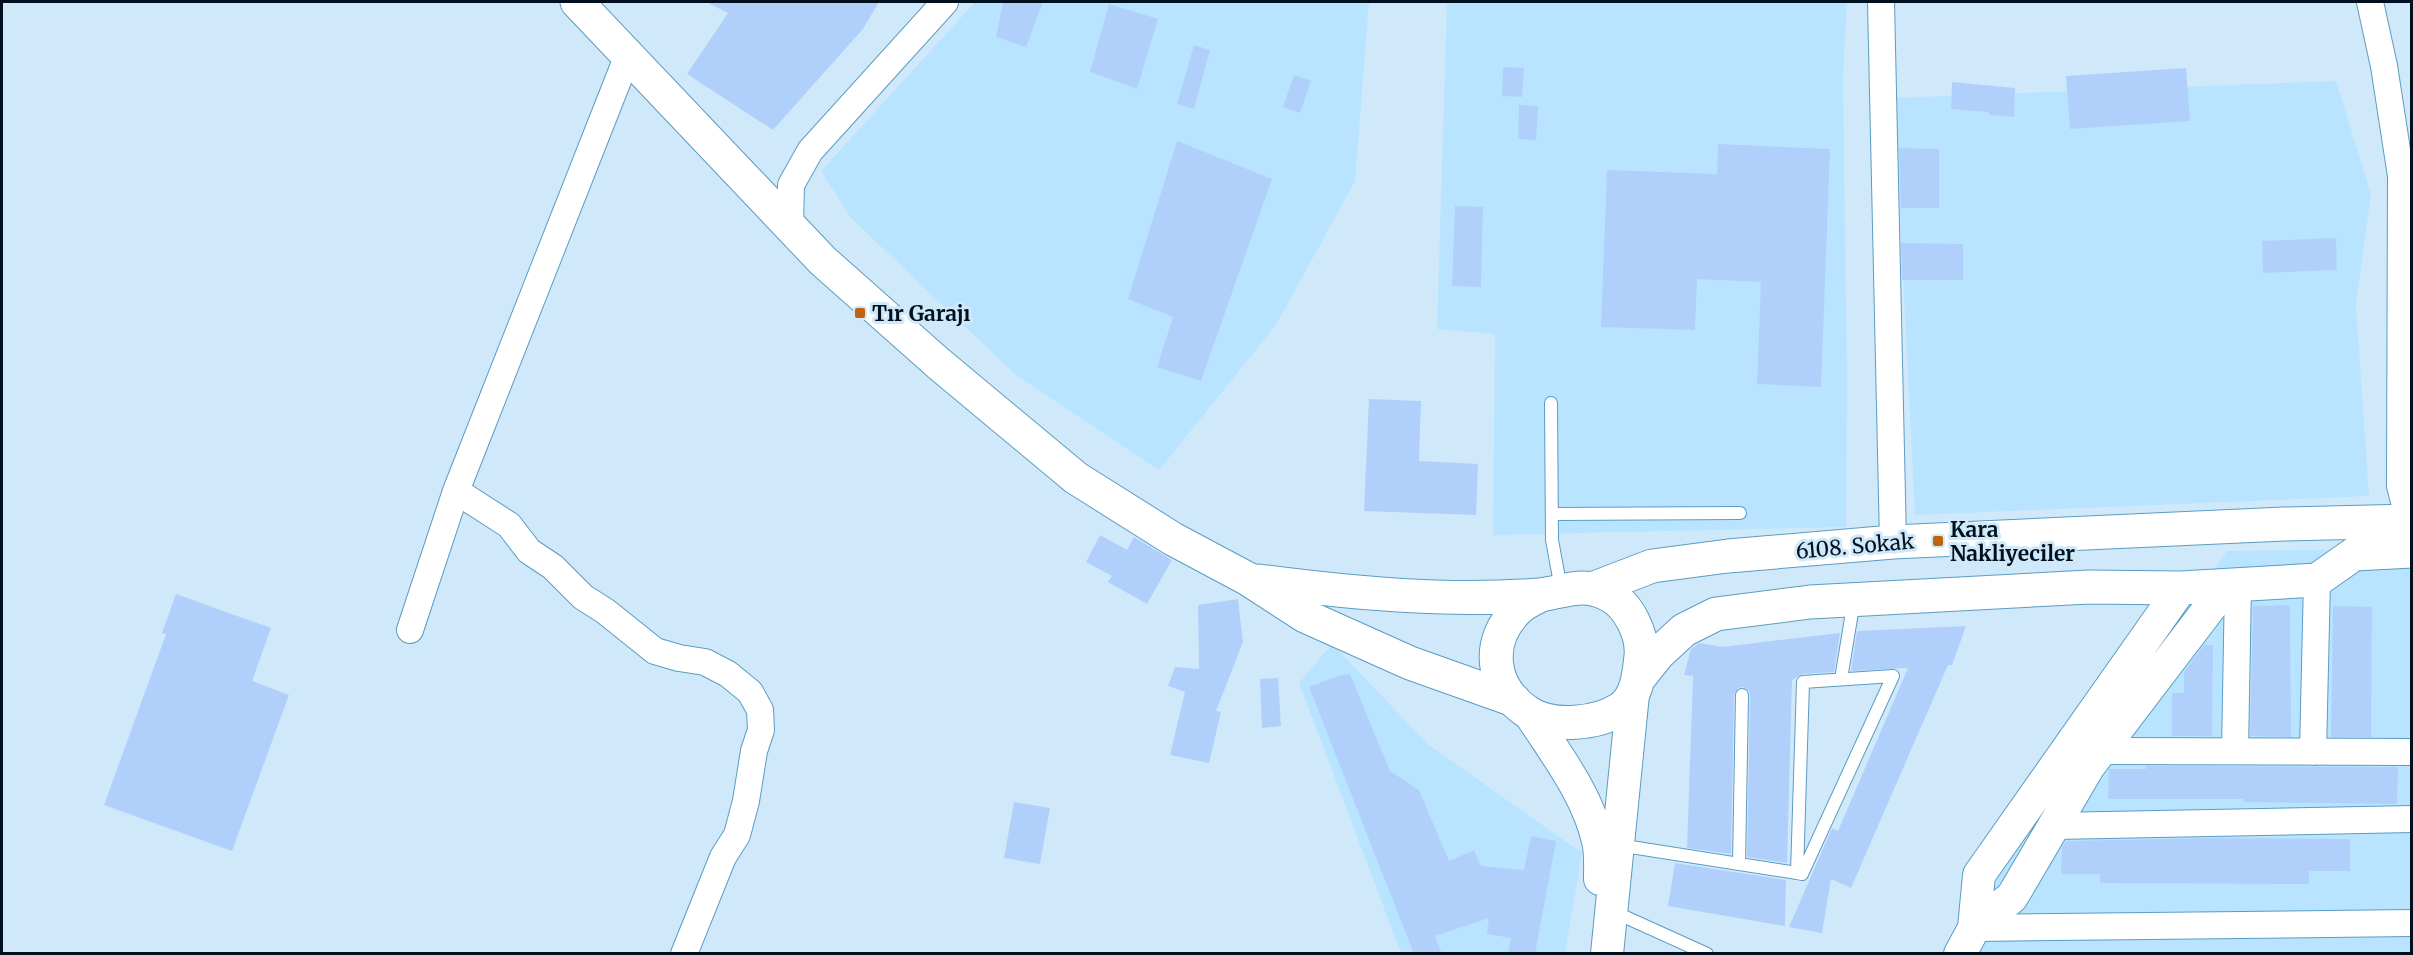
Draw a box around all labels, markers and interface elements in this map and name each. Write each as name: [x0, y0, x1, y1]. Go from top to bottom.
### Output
place label: Tır Garajı: [872, 300, 971, 327]
marker: Tır Garajı: [853, 306, 867, 320]
place label: Kara Nakliyeciler: [1950, 516, 2075, 567]
street label: 6108. Sokak: [1795, 527, 1916, 565]
marker: Kara Nakliyeciler: [1931, 534, 1945, 548]

